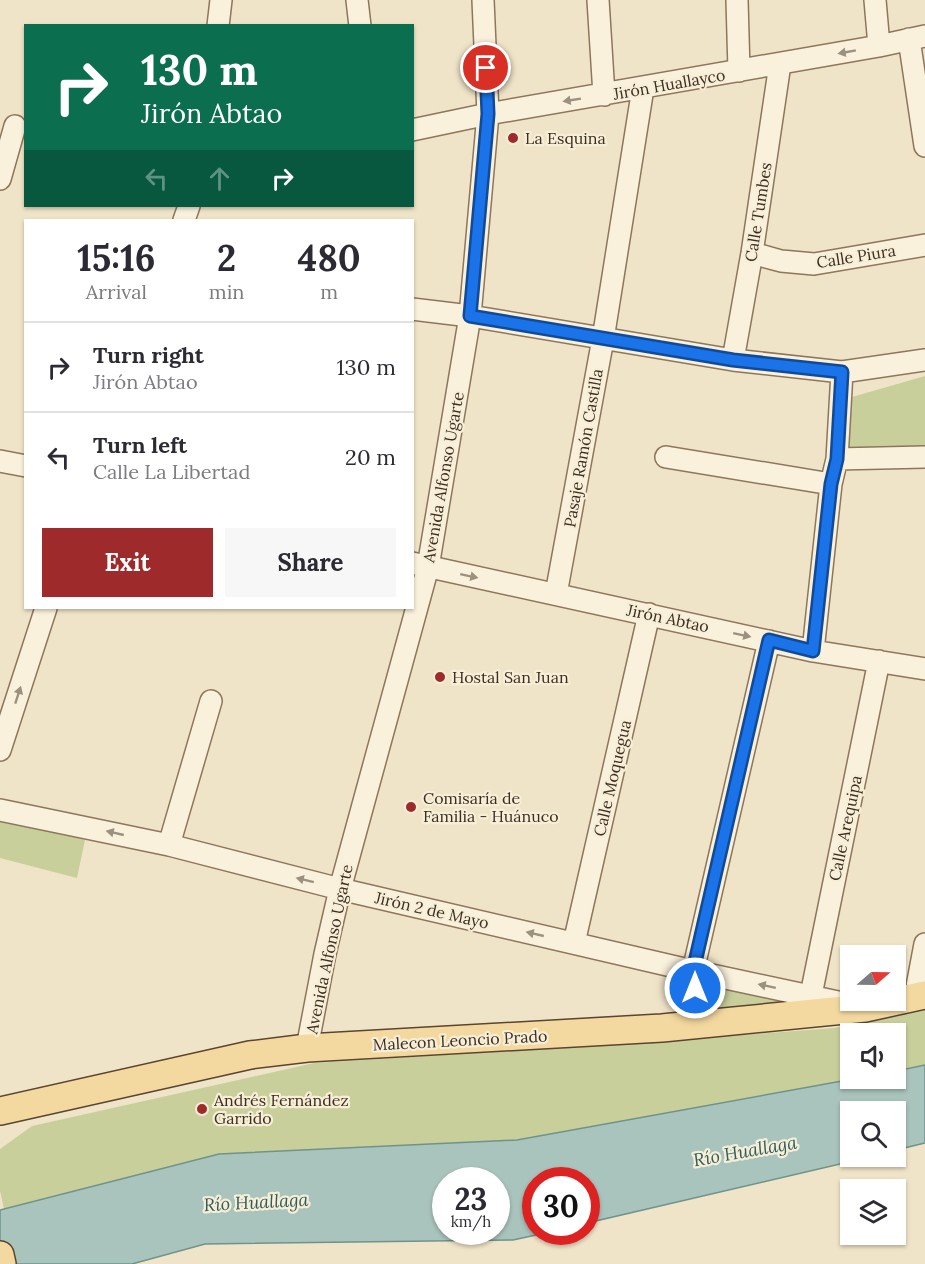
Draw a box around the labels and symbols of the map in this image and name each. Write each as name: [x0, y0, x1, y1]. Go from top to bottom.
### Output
pin: [460, 42, 511, 93]
one-way arrow: [837, 48, 856, 57]
street label: Jirón Huallayco: [610, 64, 727, 104]
one-way arrow: [563, 96, 582, 105]
place label: La Esquina: [525, 128, 606, 148]
marker: La Esquina: [506, 131, 520, 145]
street label: Calle Tumbes: [740, 161, 776, 263]
street label: Calle Piura: [815, 240, 897, 272]
street label: Pasaje Ramón Castilla: [559, 367, 607, 529]
street label: Avenida Alfonso Ugarte: [418, 390, 468, 565]
one-way arrow: [460, 572, 479, 581]
street label: Jirón Abtao: [624, 599, 711, 636]
one-way arrow: [733, 630, 751, 640]
place label: Hostal San Juan: [452, 667, 569, 687]
marker: Hostal San Juan: [433, 670, 447, 684]
one-way arrow: [14, 686, 23, 704]
street label: Calle Moquegua: [589, 718, 635, 838]
street label: Calle Arequipa: [824, 773, 866, 883]
place label: Comisaría de Familia - Huánuco: [423, 788, 559, 826]
marker: Comisaría de Familia - Huánuco: [404, 800, 418, 814]
one-way arrow: [106, 828, 125, 838]
street label: Avenida Alfonso Ugarte: [301, 862, 357, 1037]
one-way arrow: [295, 875, 313, 884]
street label: Jirón 2 de Mayo: [372, 887, 491, 933]
one-way arrow: [526, 928, 545, 938]
north arrow: [840, 945, 906, 1011]
position arrow: [663, 956, 727, 1020]
one-way arrow: [757, 981, 776, 990]
street label: Malecon Leoncio Prado: [372, 1025, 548, 1055]
place label: Andrés Fernández Garrido: [213, 1090, 349, 1128]
marker: Andrés Fernández Garrido: [195, 1102, 209, 1116]
water label: Río Huallaga: [691, 1131, 799, 1171]
speed limit sign: 30: [522, 1167, 600, 1245]
water label: Río Huallaga: [203, 1188, 309, 1216]

